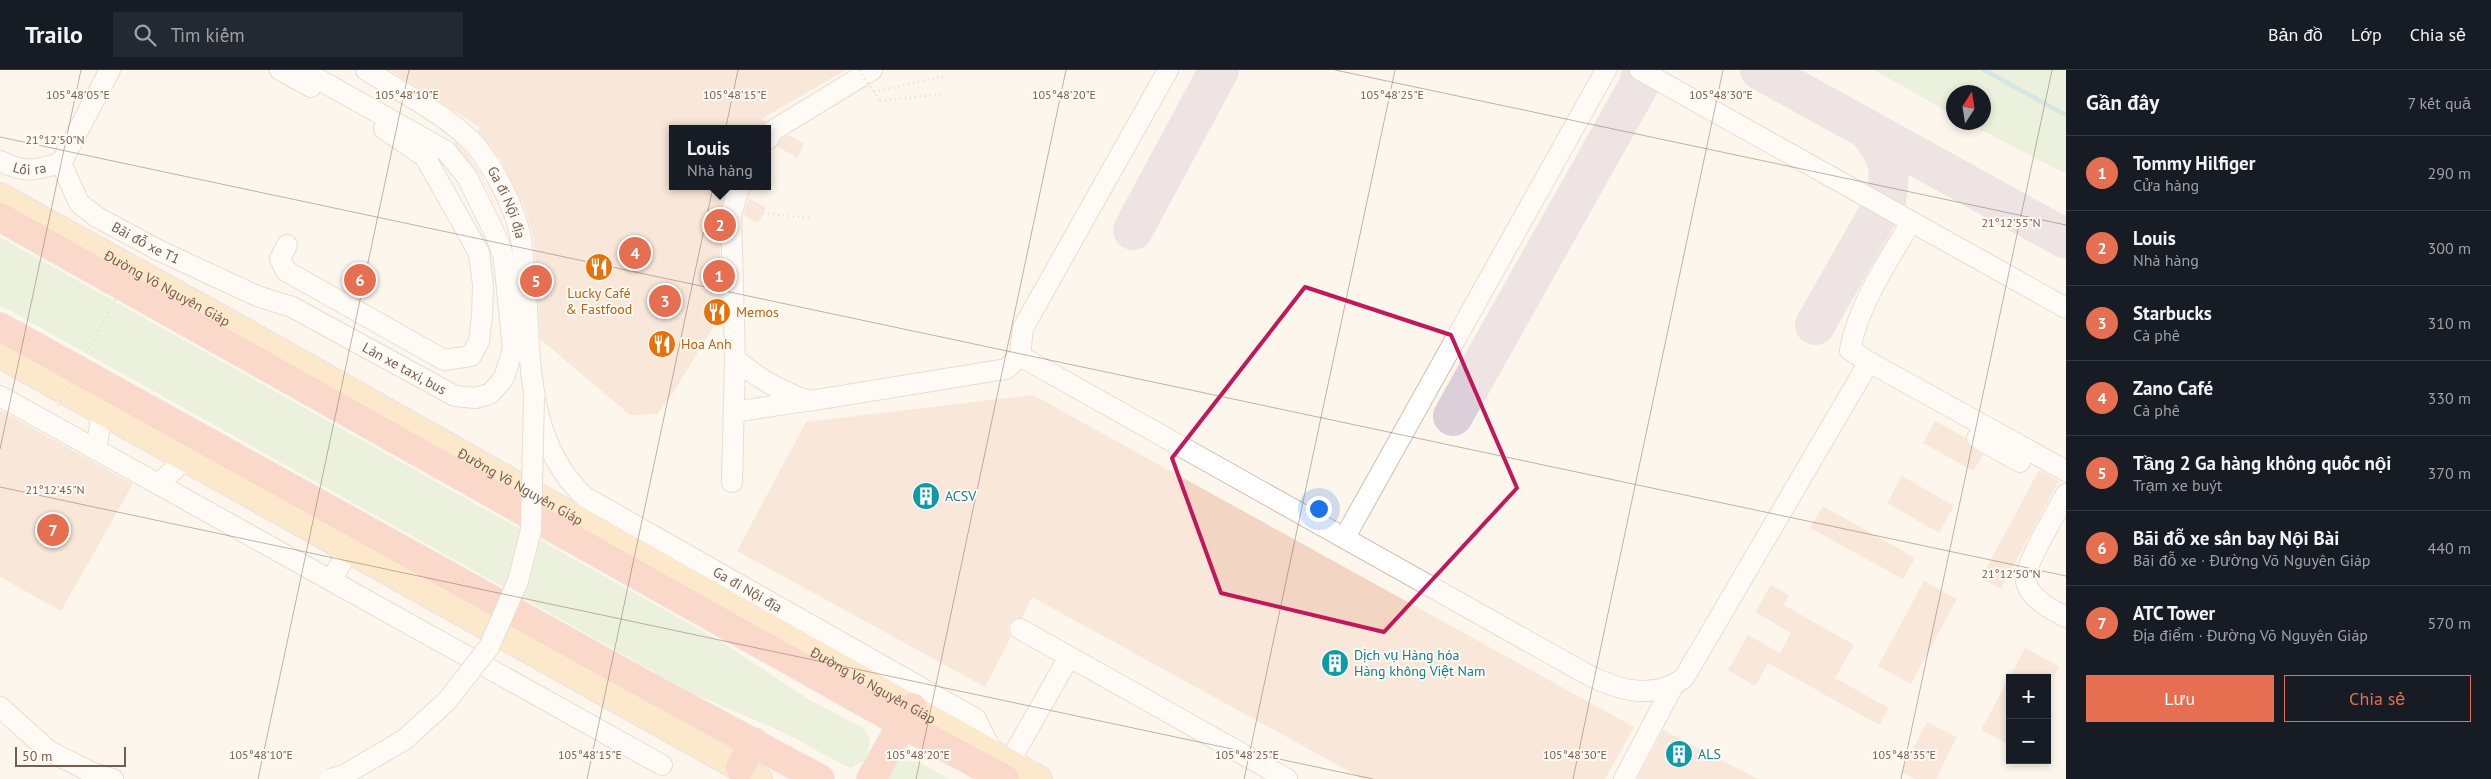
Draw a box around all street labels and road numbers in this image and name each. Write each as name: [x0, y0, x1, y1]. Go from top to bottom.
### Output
street label: Lối ra: [11, 158, 48, 179]
street label: Ga đi Nội địa: [483, 163, 530, 240]
street label: Bãi đỗ xe T1: [109, 218, 183, 268]
street label: Đường Võ Nguyên Giáp: [100, 246, 233, 330]
street label: Làn xe taxi, bus: [359, 338, 450, 399]
street label: Đường Võ Nguyên Giáp: [454, 444, 586, 529]
street label: Ga đi Nội địa: [710, 563, 786, 616]
street label: Đường Võ Nguyên Giáp: [806, 643, 939, 728]

